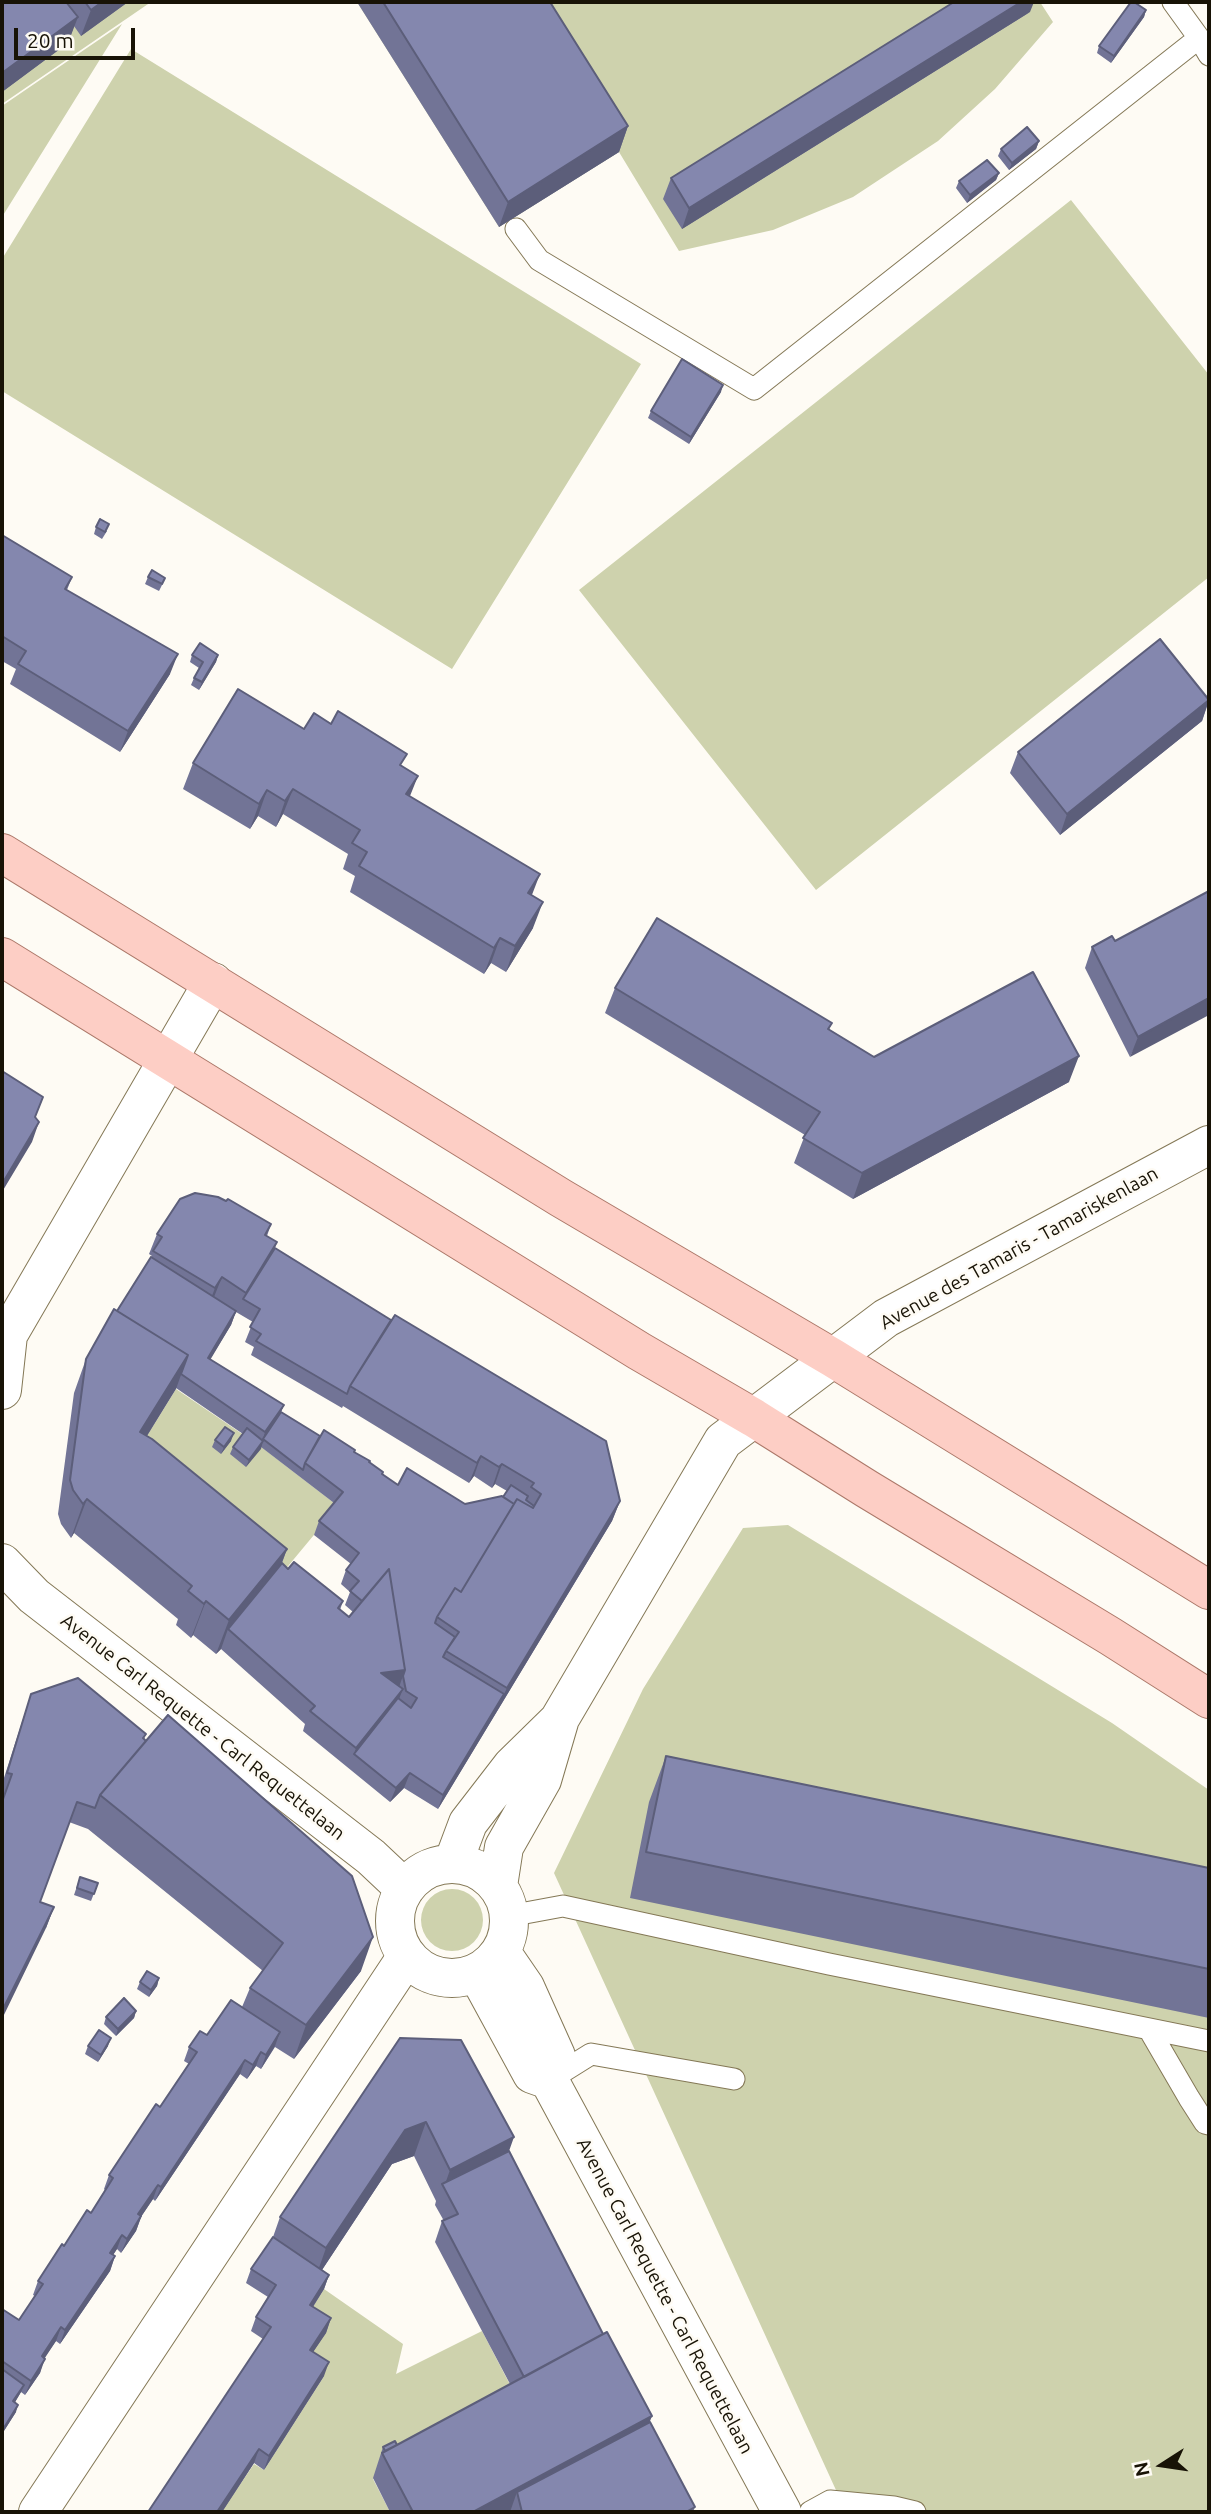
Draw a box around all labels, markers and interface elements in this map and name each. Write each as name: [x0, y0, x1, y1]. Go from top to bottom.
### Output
scale bar: [18, 14, 138, 58]
text: 20 m: [27, 28, 74, 52]
street label: Avenue des Tamaris - Tamariskenlaan: [876, 1162, 1162, 1334]
street label: Avenue Carl Requette - Carl Requettelaan: [56, 1609, 350, 1845]
street label: Avenue Carl Requette - Carl Requettelaan: [572, 2134, 758, 2458]
north arrow: [1127, 2430, 1197, 2500]
text: N: [1129, 2460, 1154, 2479]

